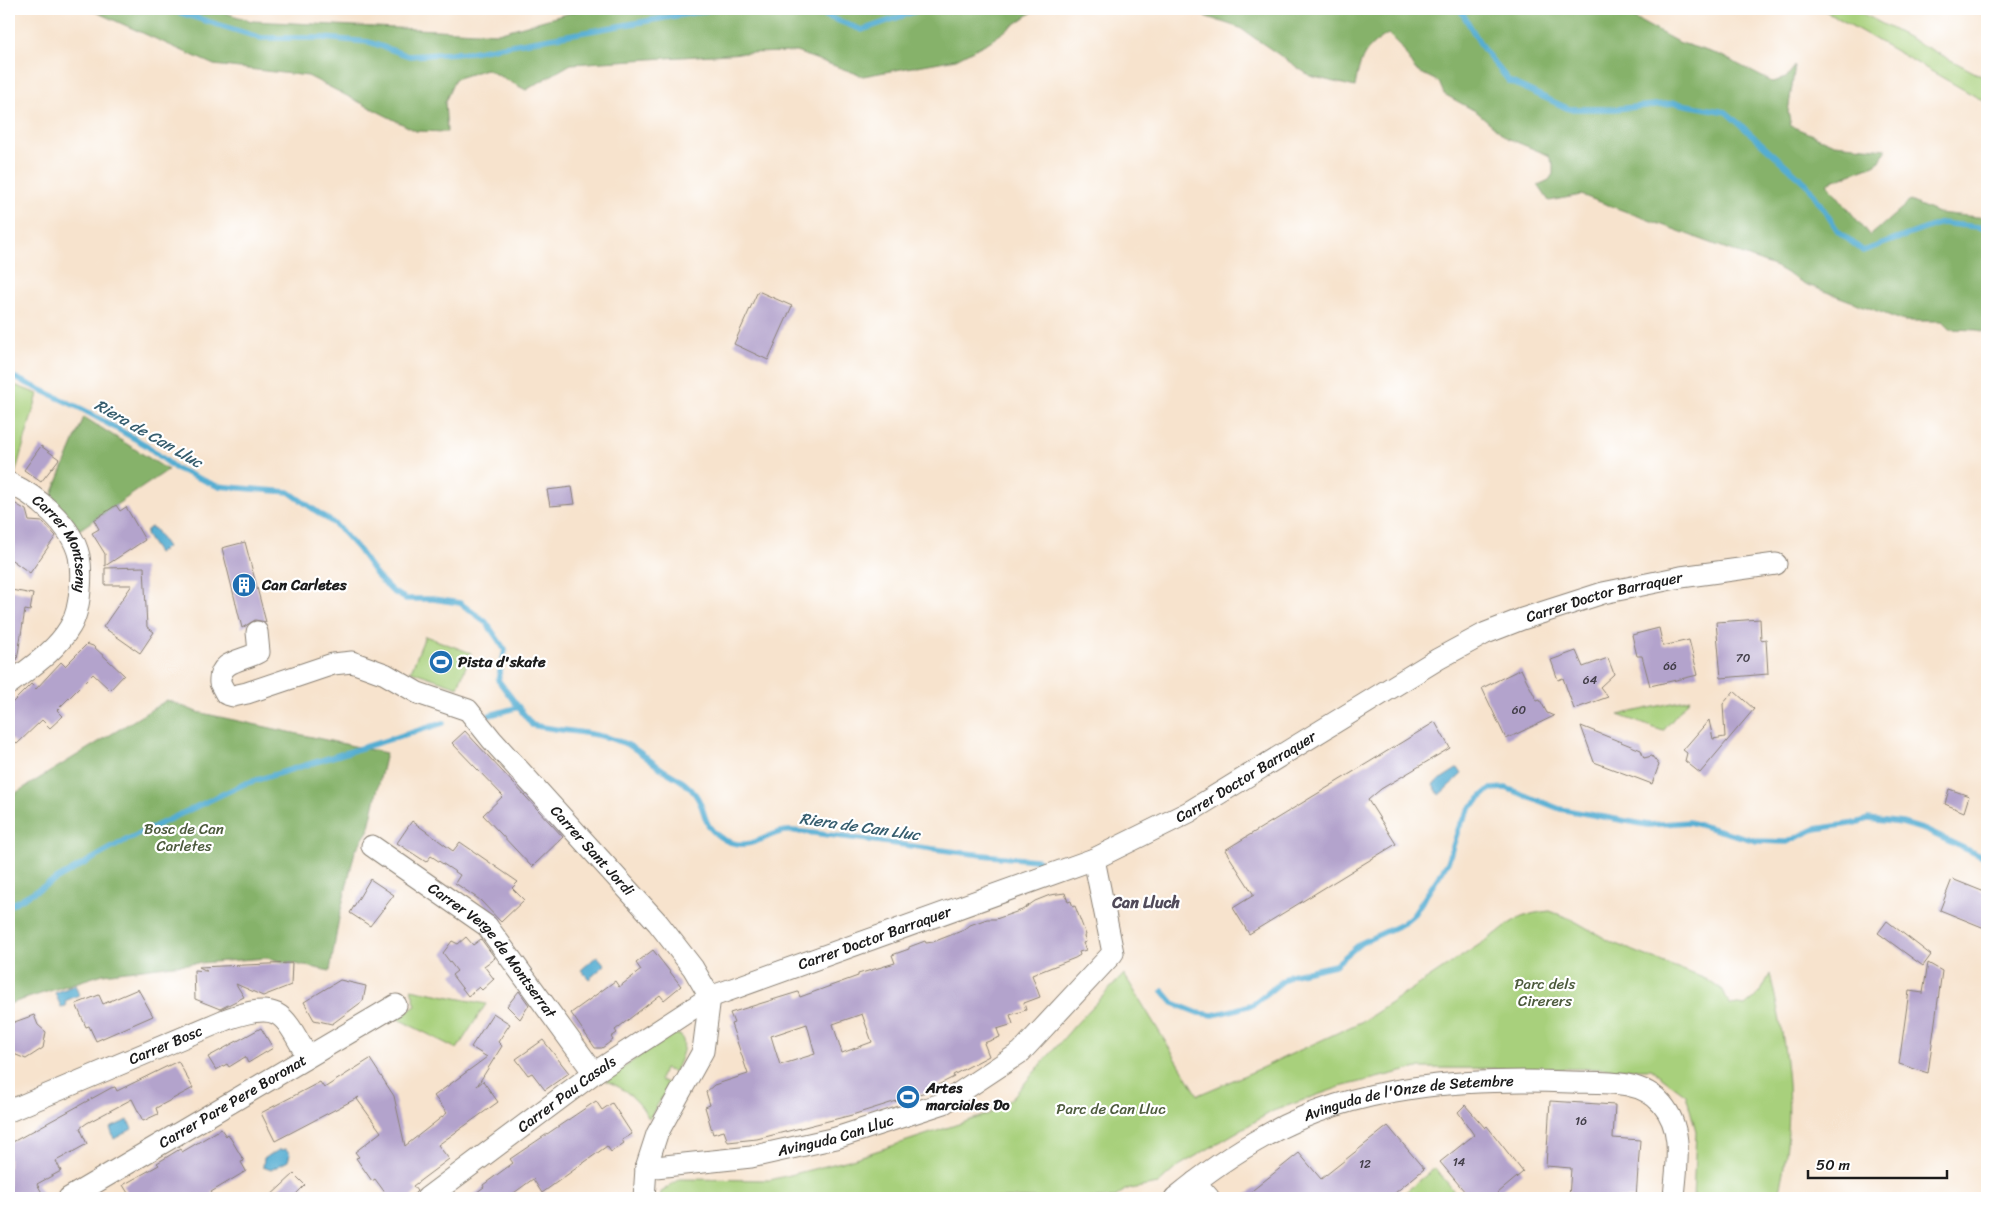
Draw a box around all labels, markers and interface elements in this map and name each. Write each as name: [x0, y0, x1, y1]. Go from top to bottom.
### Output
water label: Riera de Can Lluc: [89, 391, 209, 477]
street label: Carrer Montseny: [26, 488, 94, 594]
street label: Carrer Doctor Barraquer: [1522, 564, 1686, 630]
building icon: Can Carletes: [231, 572, 257, 598]
place label: Can Carletes: [261, 572, 348, 598]
house number: 70: [1736, 647, 1751, 669]
sports icon: Pista d'skate: [428, 649, 454, 675]
place label: Pista d'skate: [458, 649, 546, 675]
house number: 66: [1663, 655, 1677, 677]
house number: 64: [1583, 669, 1598, 691]
house number: 60: [1512, 699, 1527, 721]
street label: Carrer Doctor Barraquer: [1171, 723, 1322, 830]
street label: Carrer Sant Jordi: [544, 799, 641, 903]
water label: Riera de Can Lluc: [798, 804, 923, 849]
park label: Bosc de Can Carletes: [144, 816, 224, 859]
street label: Carrer Verge de Montserrat: [422, 876, 564, 1024]
district label: Can Lluch: [1111, 888, 1180, 917]
street label: Carrer Doctor Barraquer: [794, 898, 955, 977]
park label: Parc dels Cirerers: [1515, 971, 1576, 1014]
street label: Carrer Bosc: [124, 1018, 207, 1072]
street label: Carrer Pare Pere Boronat: [153, 1047, 312, 1155]
street label: Carrer Pau Casals: [512, 1048, 622, 1139]
street label: Avinguda de l'Onze de Setembre: [1298, 1068, 1514, 1129]
place label: Artes marciales Do: [925, 1075, 1010, 1118]
sports icon: Artes marciales Do: [895, 1084, 921, 1110]
park label: Parc de Can Lluc: [1056, 1096, 1166, 1122]
street label: Avinguda Can Lluc: [774, 1107, 898, 1164]
house number: 16: [1575, 1110, 1587, 1132]
scale bar: [1808, 1147, 1947, 1179]
house number: 14: [1453, 1151, 1466, 1173]
text: 50 m: [1816, 1152, 1851, 1178]
house number: 12: [1359, 1153, 1371, 1175]

